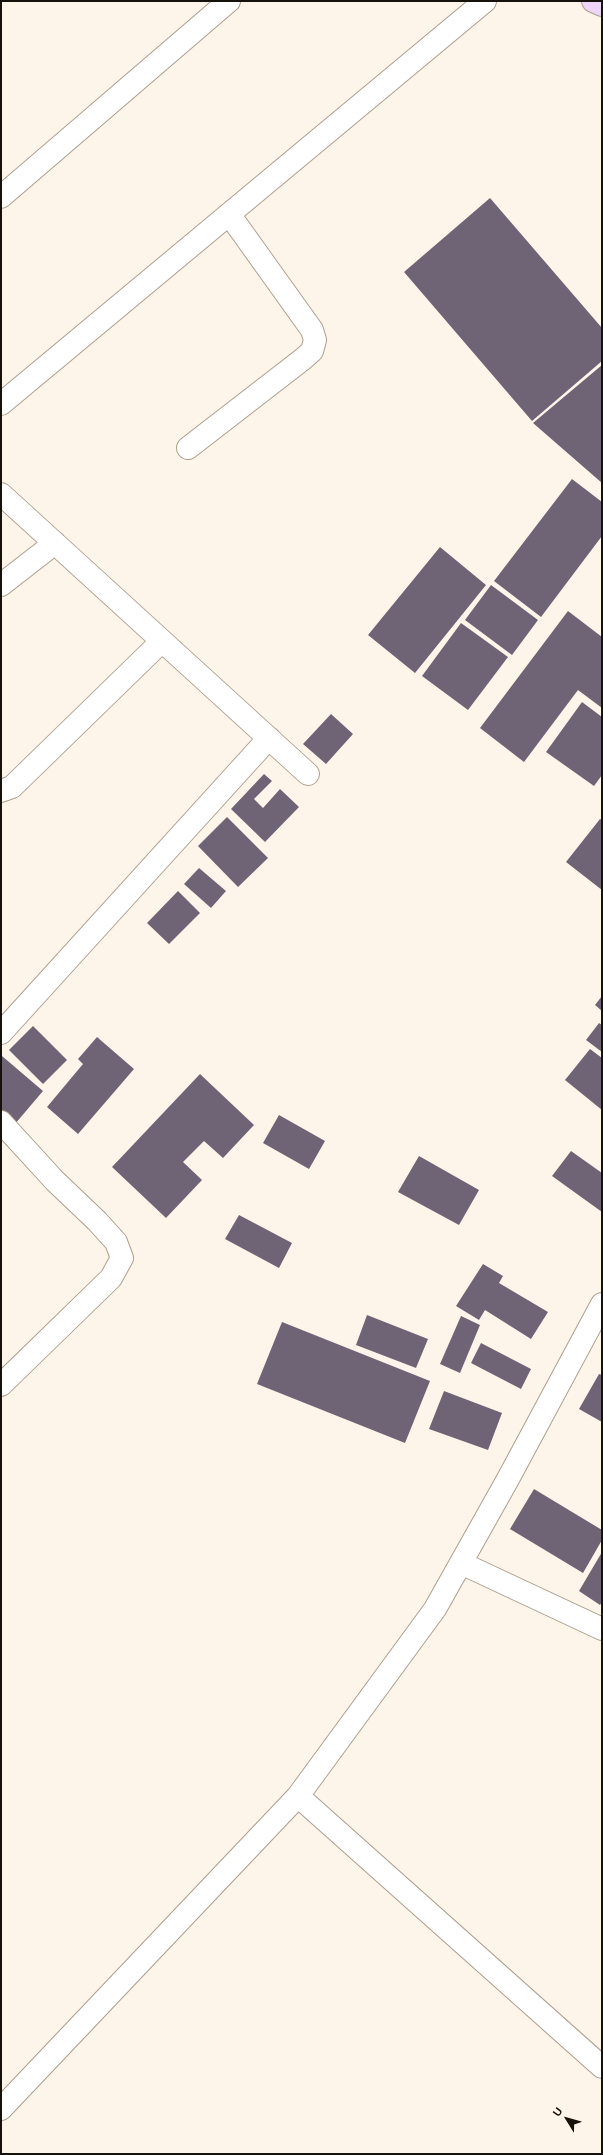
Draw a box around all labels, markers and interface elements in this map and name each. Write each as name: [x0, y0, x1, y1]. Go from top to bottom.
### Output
north arrow: [547, 2099, 587, 2139]
text: U: [550, 2105, 565, 2119]

